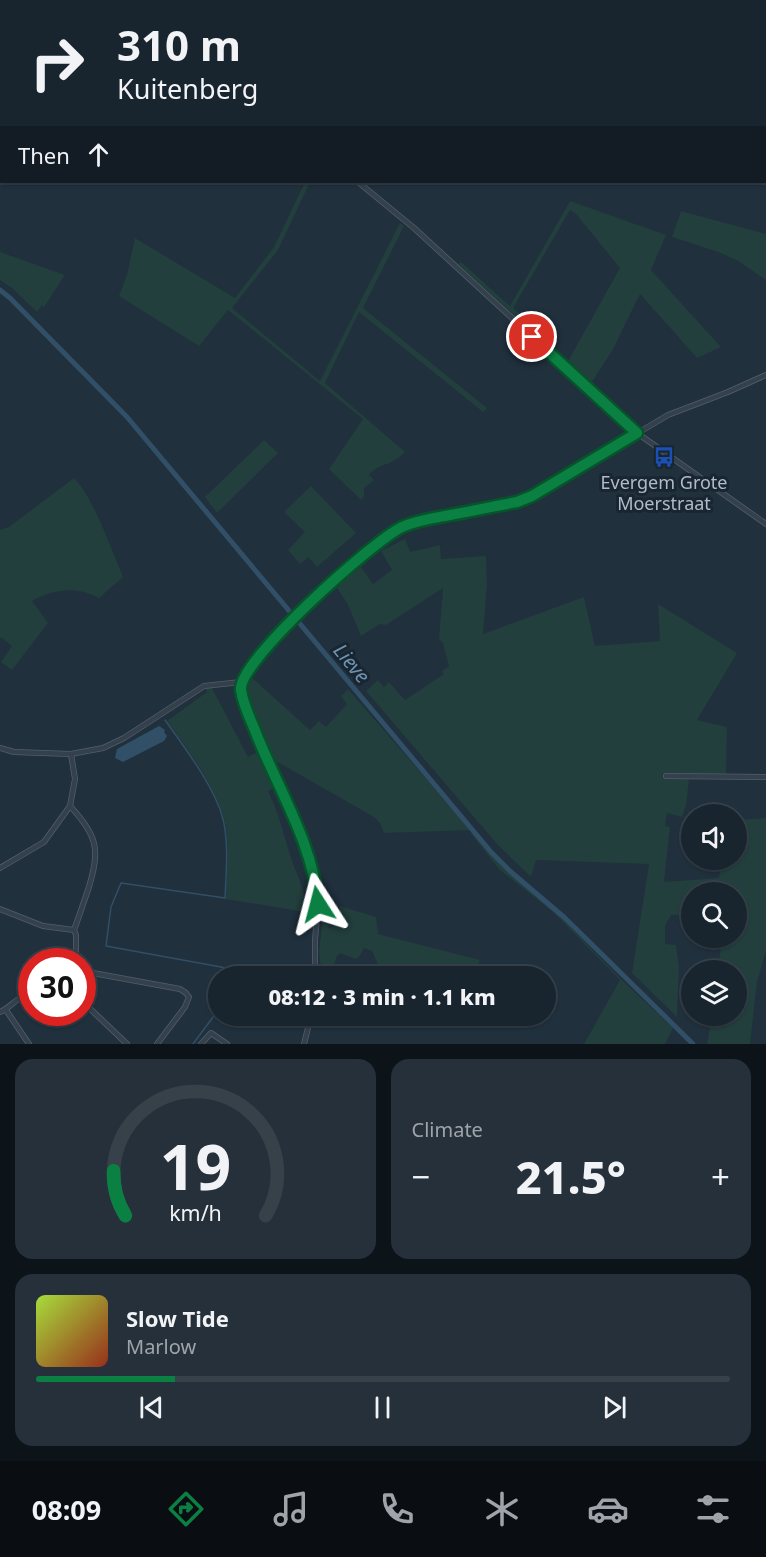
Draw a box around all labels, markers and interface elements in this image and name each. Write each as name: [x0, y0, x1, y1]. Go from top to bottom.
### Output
text: 310 m: [117, 16, 241, 73]
icon: right: [18, 24, 96, 102]
text: Kuitenberg: [117, 70, 258, 107]
icon: ahead: [82, 138, 115, 171]
text: Then: [18, 140, 70, 170]
pin: [506, 311, 557, 362]
icon: arrive: [515, 320, 548, 353]
bus stop icon: Evergem Grote Moerstraat: [652, 445, 676, 469]
place label: Evergem Grote Moerstraat: [600, 470, 728, 515]
water label: Lieve: [328, 638, 376, 688]
map controls: [681, 804, 747, 1026]
button: sound: [681, 804, 747, 870]
position arrow: [286, 872, 350, 936]
button: search: [681, 882, 747, 948]
speed limit sign: 30: [18, 948, 96, 1026]
button: layers: [681, 960, 747, 1026]
text: 08:12 · 3 min · 1.1 km: [268, 981, 496, 1011]
text: Climate: [412, 1116, 483, 1143]
text: 19: [160, 1123, 231, 1208]
text: 21.5°: [516, 1146, 626, 1207]
text: −: [412, 1154, 430, 1199]
text: +: [711, 1154, 730, 1199]
text: km/h: [169, 1198, 222, 1227]
text: Slow Tide: [126, 1303, 229, 1333]
text: Marlow: [126, 1333, 196, 1360]
icon: previous: [135, 1391, 168, 1424]
icon: pause: [366, 1391, 399, 1424]
icon: next: [598, 1391, 631, 1424]
icon: directions: [165, 1488, 207, 1530]
icon: music: [270, 1488, 312, 1530]
icon: phone: [376, 1488, 418, 1530]
icon: climate: [481, 1488, 523, 1530]
icon: car: [587, 1488, 629, 1530]
icon: filters: [692, 1488, 734, 1530]
text: 08:09: [32, 1491, 101, 1528]

